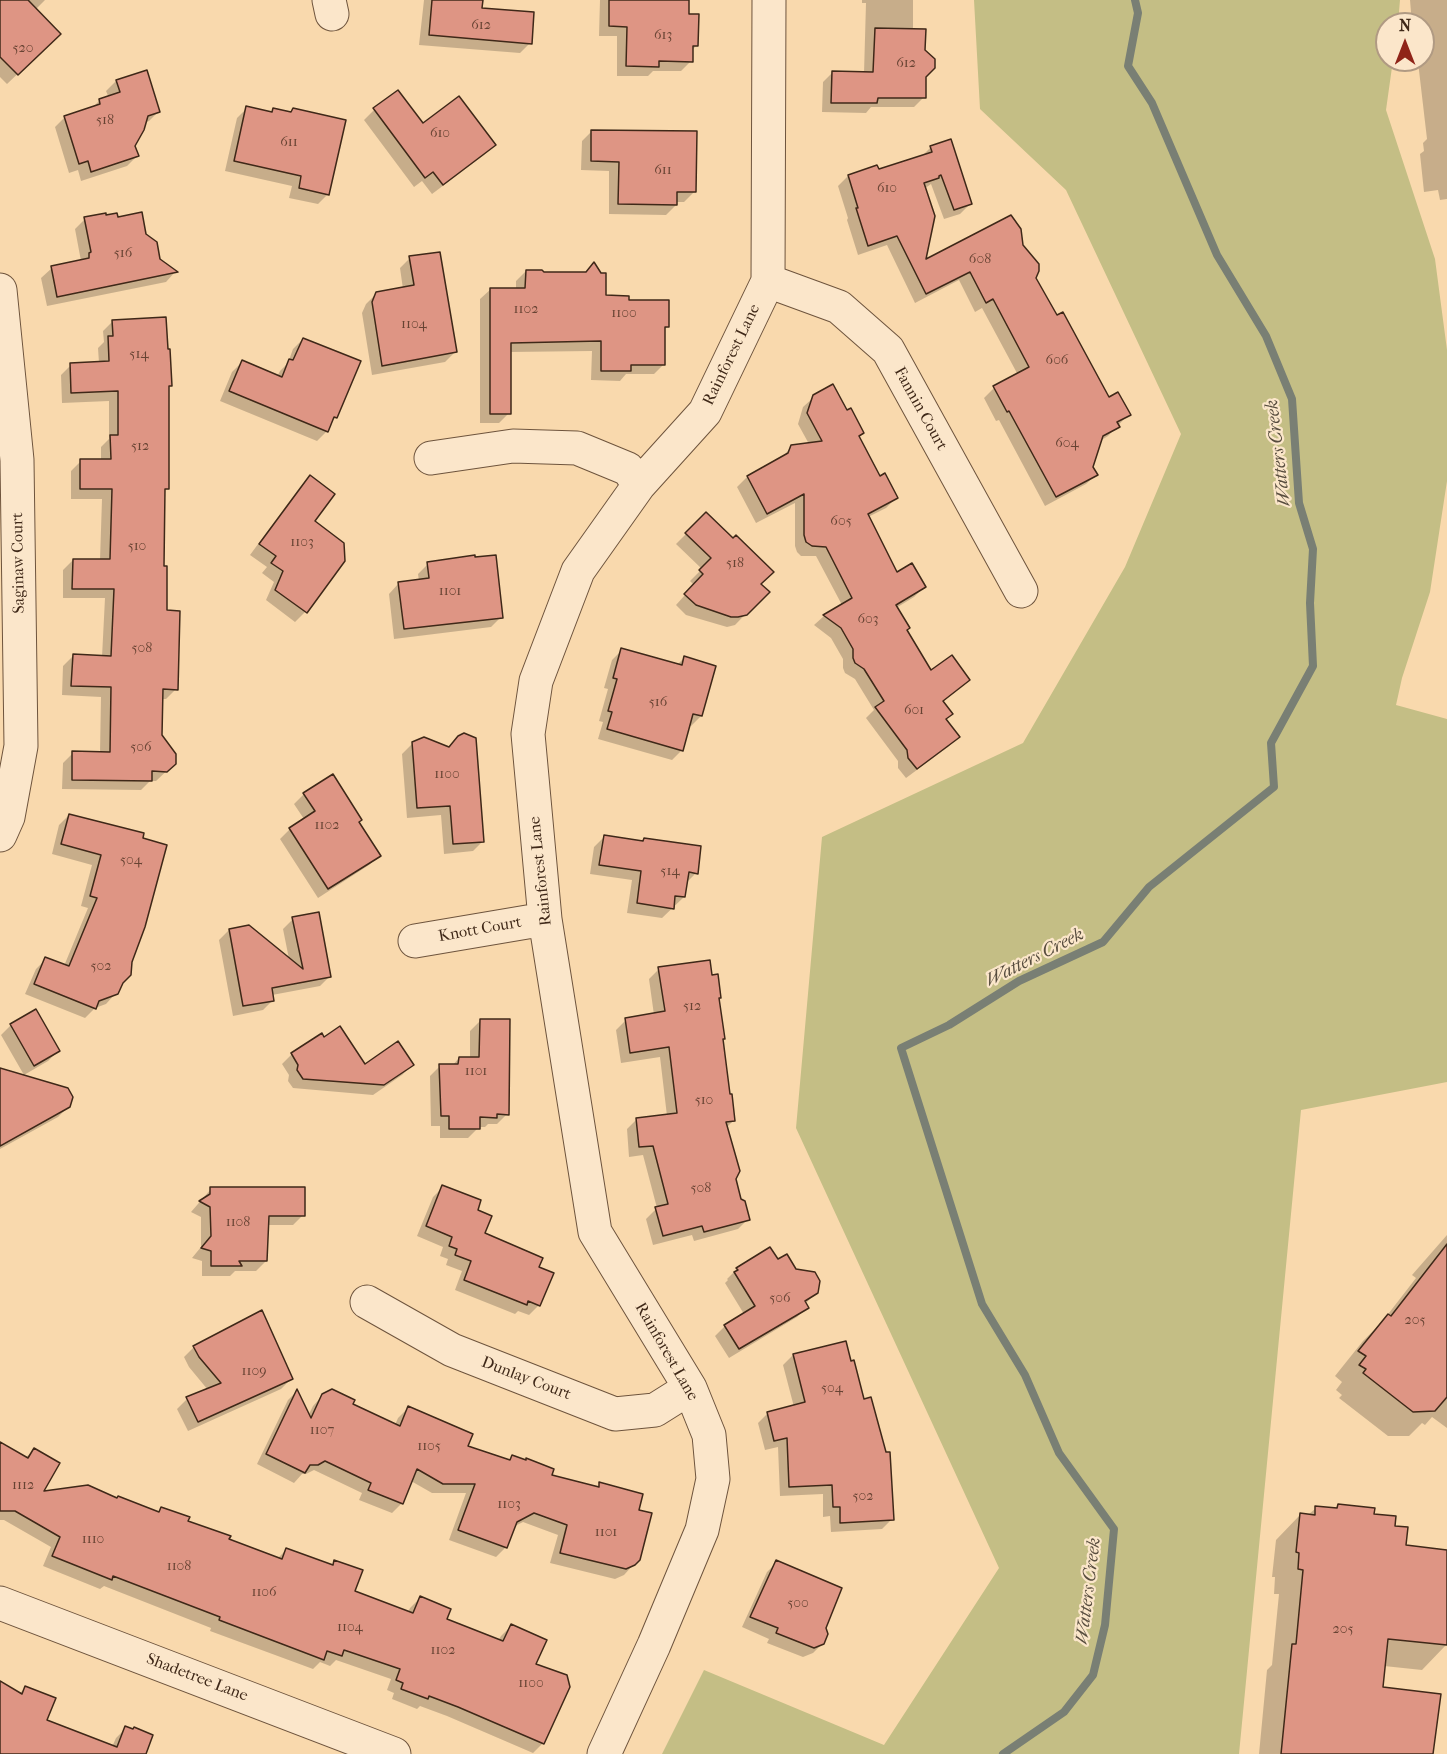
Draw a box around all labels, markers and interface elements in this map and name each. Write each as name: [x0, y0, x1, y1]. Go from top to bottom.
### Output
north arrow: [1375, 12, 1435, 72]
text: N: [1399, 16, 1411, 35]
house number: 612: [471, 18, 491, 34]
house number: 613: [654, 28, 672, 44]
house number: 520: [13, 41, 33, 57]
house number: 612: [896, 56, 916, 72]
house number: 518: [96, 113, 114, 129]
house number: 610: [430, 126, 450, 142]
house number: 611: [280, 135, 298, 151]
house number: 611: [654, 163, 672, 179]
house number: 610: [877, 181, 897, 197]
house number: 516: [114, 246, 132, 262]
house number: 608: [969, 252, 991, 268]
street label: Rainforest Lane: [699, 301, 765, 409]
house number: 1102: [514, 302, 538, 318]
house number: 1100: [611, 306, 637, 322]
house number: 1104: [401, 317, 427, 333]
house number: 514: [129, 347, 149, 363]
house number: 606: [1046, 353, 1068, 369]
street label: Fannin Court: [889, 364, 951, 454]
water label: Watters Creek: [1262, 398, 1296, 508]
house number: 604: [1055, 436, 1079, 452]
house number: 512: [131, 439, 149, 455]
street label: Saginaw Court: [9, 512, 29, 614]
house number: 605: [830, 514, 852, 530]
house number: 1103: [290, 535, 314, 551]
house number: 510: [128, 539, 146, 555]
house number: 518: [726, 556, 744, 572]
house number: 1101: [439, 584, 461, 600]
house number: 603: [857, 612, 879, 628]
house number: 508: [132, 641, 152, 657]
house number: 516: [649, 695, 667, 711]
house number: 601: [904, 703, 924, 719]
house number: 506: [130, 740, 152, 756]
house number: 1100: [434, 767, 460, 783]
street label: Rainforest Lane: [526, 815, 556, 927]
house number: 1102: [315, 818, 339, 834]
house number: 504: [120, 853, 142, 869]
house number: 514: [660, 864, 680, 880]
street label: Knott Court: [437, 913, 523, 947]
water label: Watters Creek: [982, 924, 1088, 992]
house number: 502: [91, 959, 111, 975]
house number: 512: [683, 999, 701, 1015]
house number: 1101: [465, 1064, 487, 1080]
house number: 510: [695, 1093, 713, 1109]
house number: 508: [691, 1181, 711, 1197]
house number: 1108: [226, 1215, 250, 1231]
house number: 506: [769, 1291, 791, 1307]
street label: Rainforest Lane: [630, 1300, 702, 1404]
house number: 205: [1405, 1313, 1425, 1329]
street label: Dunlay Court: [478, 1353, 574, 1405]
house number: 1109: [242, 1364, 266, 1380]
house number: 504: [821, 1381, 843, 1397]
house number: 1107: [310, 1423, 334, 1439]
house number: 1105: [417, 1439, 441, 1455]
house number: 1112: [12, 1478, 34, 1494]
house number: 502: [853, 1489, 873, 1505]
house number: 1103: [497, 1497, 521, 1513]
house number: 1101: [595, 1525, 617, 1541]
house number: 1110: [82, 1532, 104, 1548]
water label: Watters Creek: [1072, 1536, 1106, 1646]
house number: 1108: [167, 1559, 191, 1575]
house number: 1106: [251, 1585, 277, 1601]
house number: 500: [787, 1596, 809, 1612]
house number: 1104: [337, 1620, 363, 1636]
house number: 205: [1333, 1622, 1353, 1638]
house number: 1102: [431, 1643, 455, 1659]
street label: Shadetree Lane: [144, 1650, 250, 1706]
house number: 1100: [518, 1676, 544, 1692]

